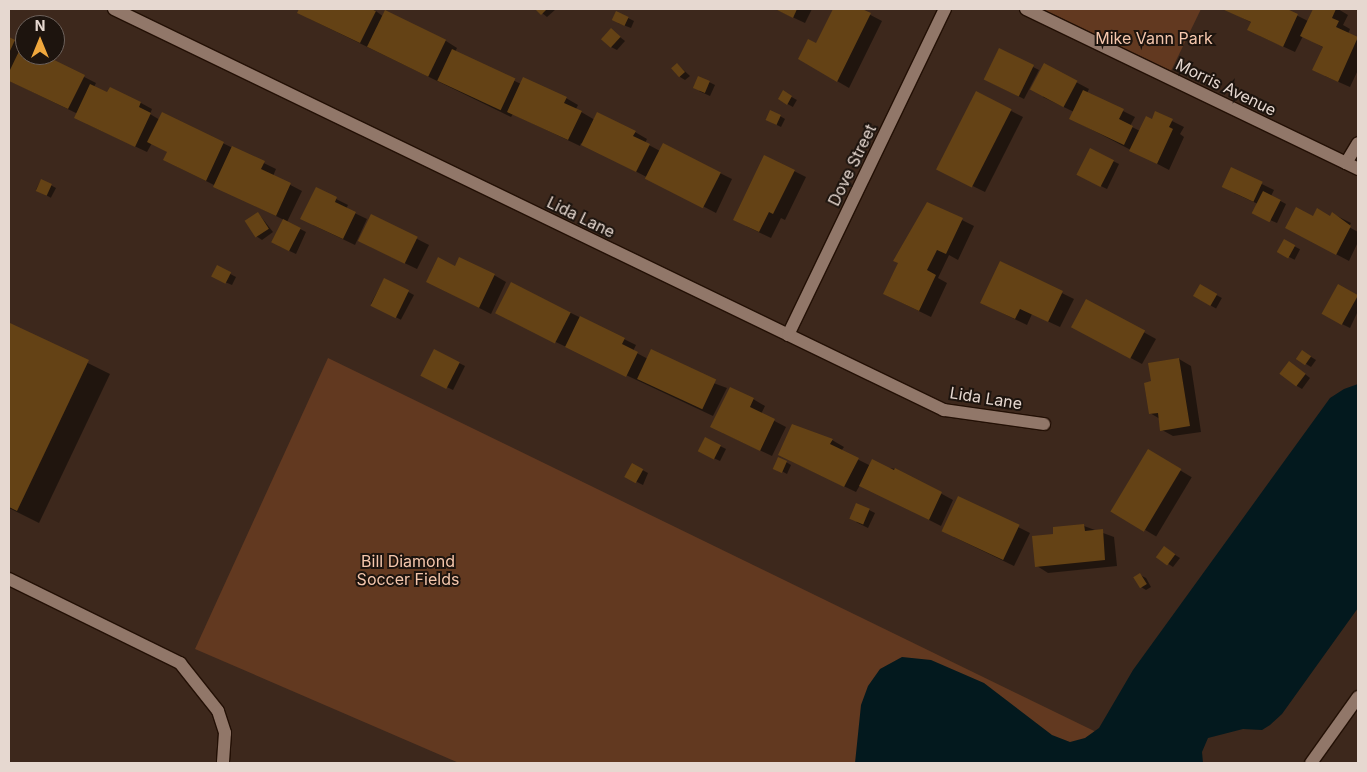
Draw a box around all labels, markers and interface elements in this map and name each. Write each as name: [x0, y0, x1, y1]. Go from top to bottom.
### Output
north arrow: [15, 15, 65, 65]
text: N: [35, 17, 45, 34]
park label: Mike Vann Park: [1095, 28, 1213, 48]
street label: Morris Avenue: [1173, 54, 1279, 120]
street label: Dove Street: [824, 121, 880, 209]
street label: Lida Lane: [544, 192, 618, 242]
street label: Lida Lane: [948, 383, 1024, 413]
park label: Bill Diamond Soccer Fields: [357, 551, 459, 589]

